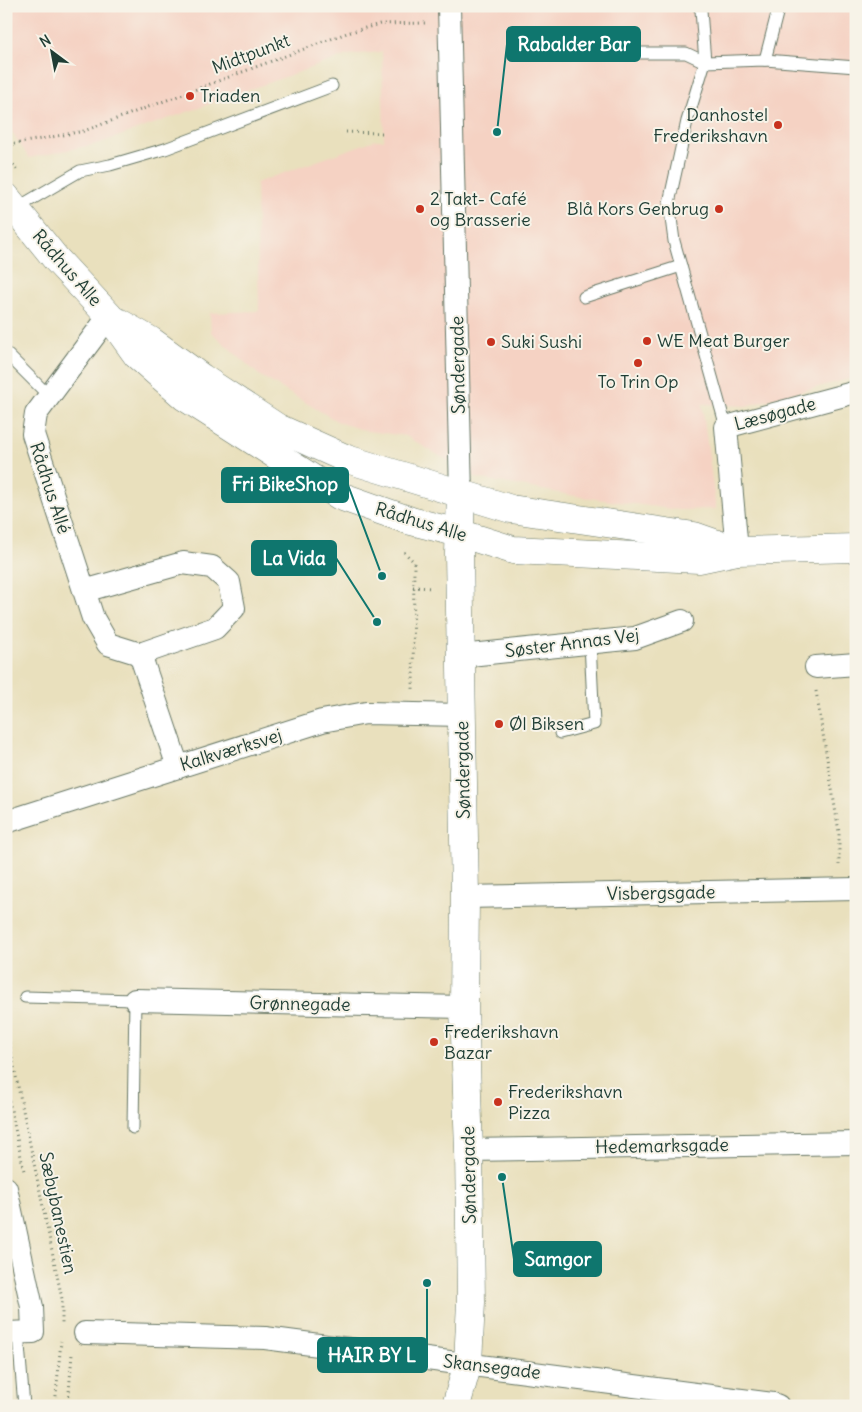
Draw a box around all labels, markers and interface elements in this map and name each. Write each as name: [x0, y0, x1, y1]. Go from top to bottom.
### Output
callout: Rabalder Bar: [507, 27, 640, 61]
north arrow: [28, 28, 78, 78]
street label: Midtpunkt: [209, 28, 293, 79]
text: N: [36, 31, 54, 51]
text: Rabalder Bar: [517, 32, 631, 56]
place label: Triaden: [200, 84, 260, 107]
marker: Triaden: [184, 90, 196, 102]
place label: Danhostel Frederikshavn: [653, 103, 768, 147]
marker: Danhostel Frederikshavn: [772, 119, 784, 131]
place label: 2 Takt- Café og Brasserie: [430, 187, 531, 231]
place label: Blå Kors Genbrug: [567, 197, 709, 220]
marker: 2 Takt- Café og Brasserie: [414, 203, 426, 215]
marker: Blå Kors Genbrug: [713, 203, 725, 215]
street label: Rådhus Alle: [28, 224, 107, 311]
street label: Søndergade: [445, 316, 470, 414]
place label: WE Meat Burger: [657, 329, 790, 352]
place label: Suki Sushi: [501, 330, 582, 353]
marker: WE Meat Burger: [641, 335, 653, 347]
marker: Suki Sushi: [485, 336, 497, 348]
marker: To Trin Op: [632, 357, 644, 369]
place label: To Trin Op: [597, 370, 679, 393]
street label: Læsøgade: [732, 392, 818, 435]
street label: Rådhus Allé: [25, 439, 76, 536]
callout: Fri BikeShop: [222, 468, 348, 502]
text: Fri BikeShop: [232, 472, 338, 496]
street label: Rådhus Alle: [372, 497, 470, 546]
callout: La Vida: [252, 541, 336, 575]
text: La Vida: [262, 546, 326, 570]
street label: Søster Annas Vej: [504, 623, 640, 662]
place label: Øl Biksen: [509, 712, 584, 735]
marker: Øl Biksen: [493, 718, 505, 730]
street label: Søndergade: [450, 721, 475, 819]
street label: Kalkværksvej: [177, 723, 285, 776]
street label: Visbergsgade: [606, 880, 716, 905]
street label: Grønnegade: [249, 991, 351, 1016]
place label: Frederikshavn Bazar: [444, 1020, 559, 1064]
marker: Frederikshavn Bazar: [428, 1036, 440, 1048]
place label: Frederikshavn Pizza: [508, 1080, 623, 1124]
marker: Frederikshavn Pizza: [492, 1096, 504, 1108]
street label: Søndergade: [456, 1126, 481, 1224]
street label: Hedemarksgade: [595, 1133, 729, 1158]
street label: Sæbybanestien: [34, 1150, 83, 1276]
callout: Samgor: [514, 1242, 601, 1276]
text: Samgor: [524, 1247, 592, 1271]
callout: HAIR BY L: [318, 1338, 427, 1372]
text: HAIR BY L: [328, 1343, 417, 1367]
street label: Skansegade: [442, 1349, 542, 1384]

